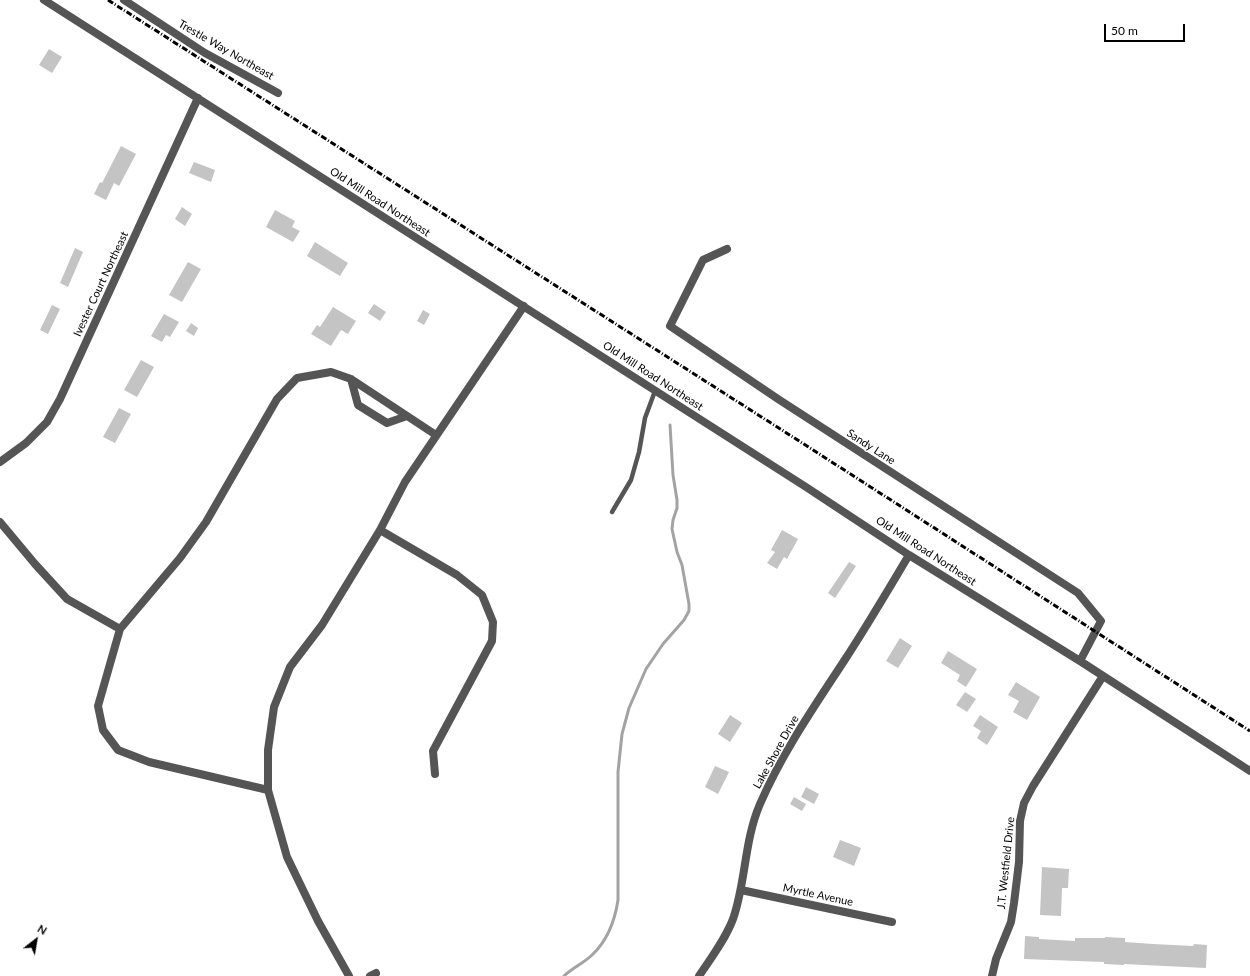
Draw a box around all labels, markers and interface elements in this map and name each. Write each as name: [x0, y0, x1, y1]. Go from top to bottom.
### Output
scale bar: [1106, 16, 1187, 42]
street label: Trestle Way Northeast: [176, 17, 276, 83]
text: 50 m: [1111, 23, 1138, 38]
street label: Old Mill Road Northeast: [327, 165, 433, 239]
street label: Ivester Court Northeast: [71, 229, 131, 339]
street label: Old Mill Road Northeast: [600, 339, 706, 413]
street label: Sandy Lane: [844, 426, 898, 468]
street label: Old Mill Road Northeast: [873, 514, 979, 588]
street label: Lake Shore Drive: [750, 713, 802, 791]
street label: J.T. Westfield Drive: [995, 816, 1017, 910]
street label: Myrtle Avenue: [782, 881, 854, 909]
north arrow: [16, 920, 56, 960]
text: N: [35, 922, 49, 937]

